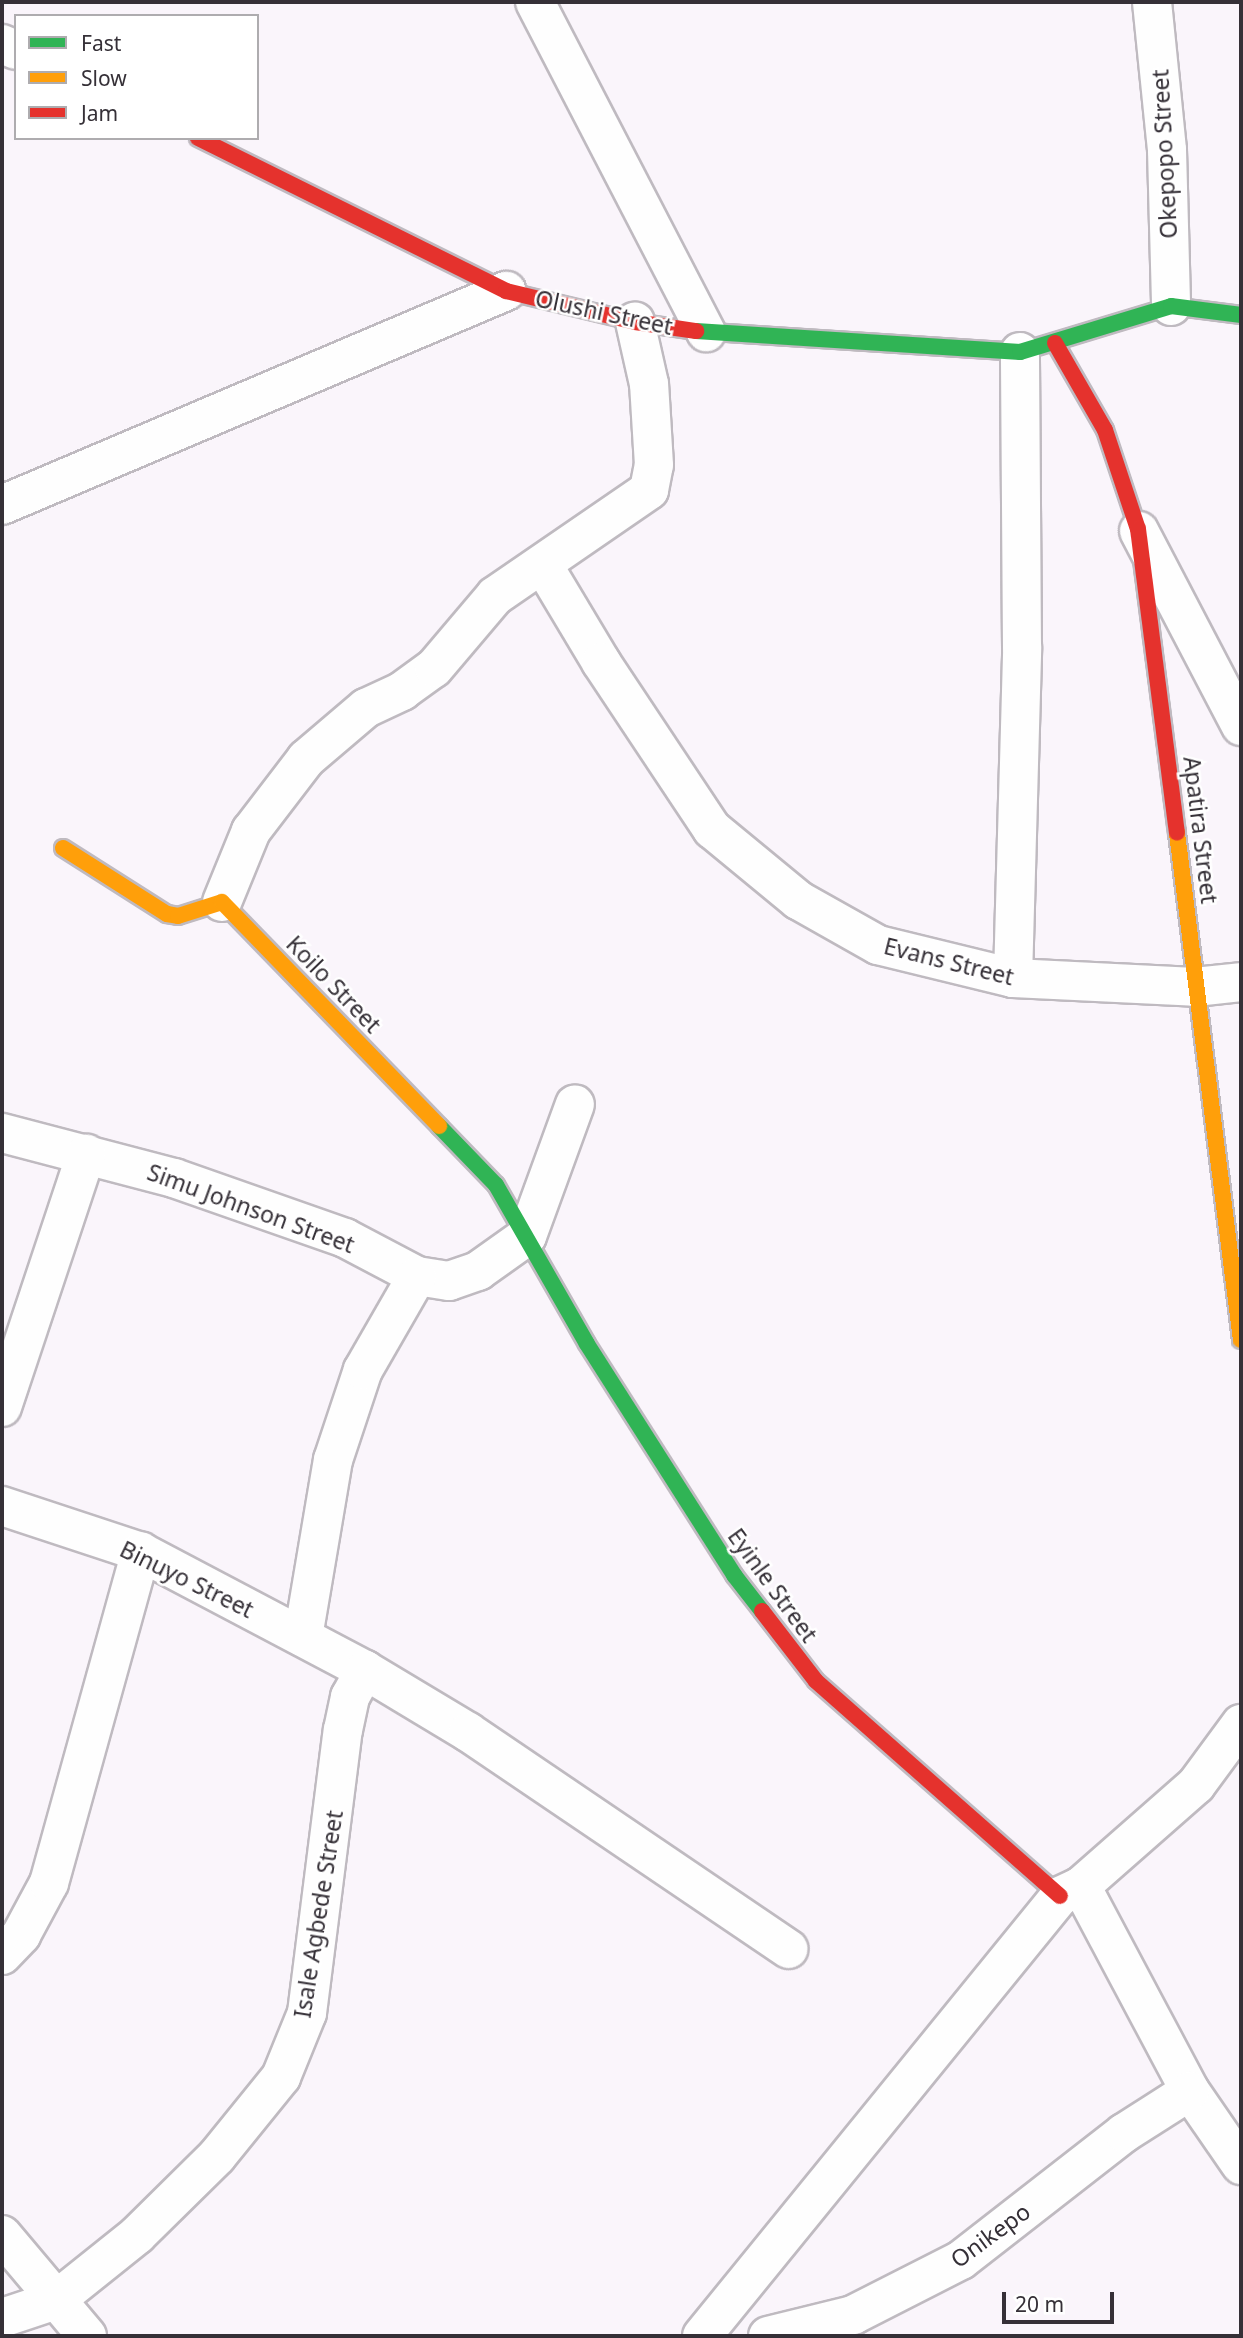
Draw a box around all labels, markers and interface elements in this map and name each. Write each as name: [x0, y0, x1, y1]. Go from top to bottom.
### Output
legend: [14, 14, 259, 140]
text: Fast: [81, 29, 121, 57]
text: Slow: [81, 64, 127, 92]
street label: Okepopo Street: [1146, 69, 1182, 239]
text: Jam: [81, 99, 118, 127]
street label: Olushi Street: [533, 284, 675, 340]
street label: Apatira Street: [1178, 755, 1224, 905]
street label: Koilo Street: [281, 930, 387, 1038]
street label: Evans Street: [881, 932, 1017, 990]
street label: Simu Johnson Street: [144, 1158, 358, 1258]
street label: Eyinle Street: [723, 1523, 823, 1647]
street label: Binuyo Street: [116, 1535, 258, 1623]
street label: Isale Agbede Street: [288, 1808, 348, 2020]
street label: Onikepo: [945, 2197, 1035, 2273]
scale bar: [1005, 2278, 1117, 2322]
text: 20 m: [1015, 2290, 1064, 2318]

